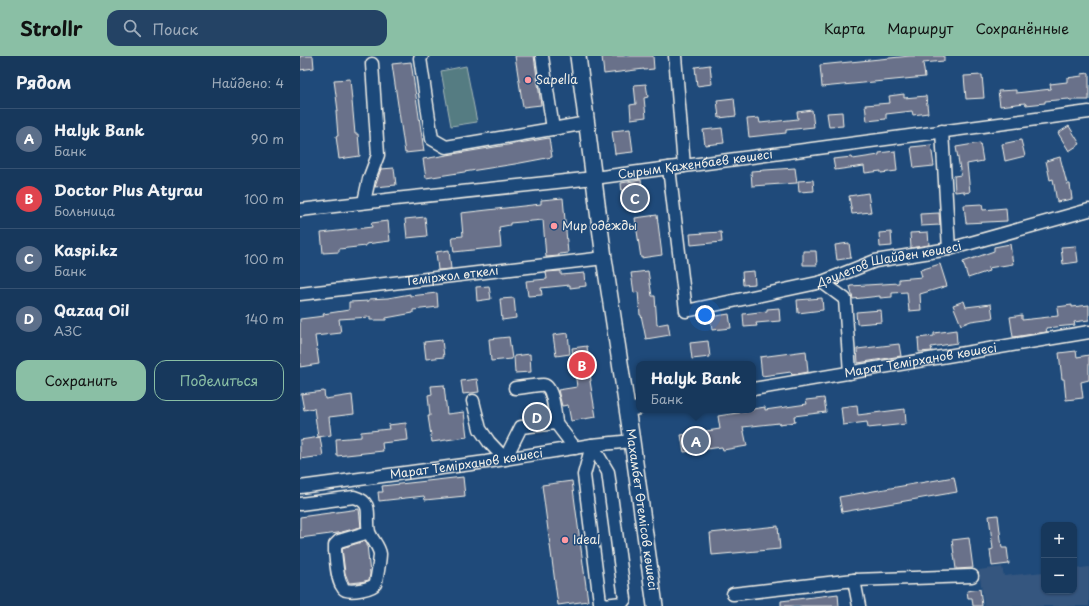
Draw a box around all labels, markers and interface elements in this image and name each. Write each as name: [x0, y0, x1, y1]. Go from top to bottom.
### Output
search box: [107, 10, 387, 46]
text: Strollr: [20, 14, 83, 42]
icon: search: [121, 17, 143, 39]
text: Поиск: [153, 17, 198, 40]
text: Карта: [824, 18, 865, 39]
text: Маршрут: [887, 18, 953, 39]
text: Сохранённые: [975, 18, 1069, 39]
text: Рядом: [16, 69, 71, 95]
place label: Sapella: [536, 70, 578, 88]
text: Найдено: 4: [212, 73, 284, 92]
marker: Sapella: [523, 75, 533, 85]
text: Halyk Bank: [54, 118, 145, 141]
text: A: [24, 129, 34, 148]
text: 90 m: [251, 129, 284, 148]
text: Банк: [54, 141, 86, 160]
street label: Сырым Қаженбаев көшесі: [617, 144, 774, 183]
text: Doctor Plus Atyrau: [54, 178, 203, 201]
pin: C: [622, 183, 648, 213]
text: B: [25, 189, 33, 208]
text: 100 m: [244, 189, 284, 208]
text: Больница: [54, 201, 115, 220]
place label: Мир одежды: [562, 216, 637, 234]
marker: Мир одежды: [549, 221, 559, 231]
street label: Дәулетов Шайден көшесі: [814, 236, 963, 291]
text: Kaspi.kz: [54, 238, 118, 261]
text: C: [24, 249, 34, 268]
text: 100 m: [244, 249, 284, 268]
text: Банк: [54, 261, 86, 280]
street label: Теміржол өткелі: [404, 261, 499, 289]
text: Qazaq Oil: [54, 298, 129, 321]
your location: [695, 305, 715, 325]
text: D: [24, 309, 34, 328]
text: 140 m: [245, 309, 284, 328]
text: АЗС: [54, 321, 82, 340]
street label: Марат Темірханов көшесі: [843, 338, 998, 381]
pin: B: [569, 350, 595, 380]
button: Сохранить: [16, 360, 146, 401]
button: Поделиться: [154, 360, 284, 401]
popup: [636, 361, 756, 413]
text: Halyk Bank: [651, 366, 741, 389]
text: Банк: [651, 389, 683, 408]
pin: D: [524, 402, 550, 432]
pin: A: [683, 426, 709, 456]
street label: Махамбет Өтемісов көшесі: [622, 427, 663, 592]
street label: Марат Темірханов көшесі: [389, 443, 544, 483]
map controls: [1041, 522, 1077, 594]
button: +: [1041, 522, 1077, 558]
place label: Ideal: [573, 530, 600, 548]
marker: Ideal: [560, 535, 570, 545]
button: −: [1041, 558, 1077, 594]

